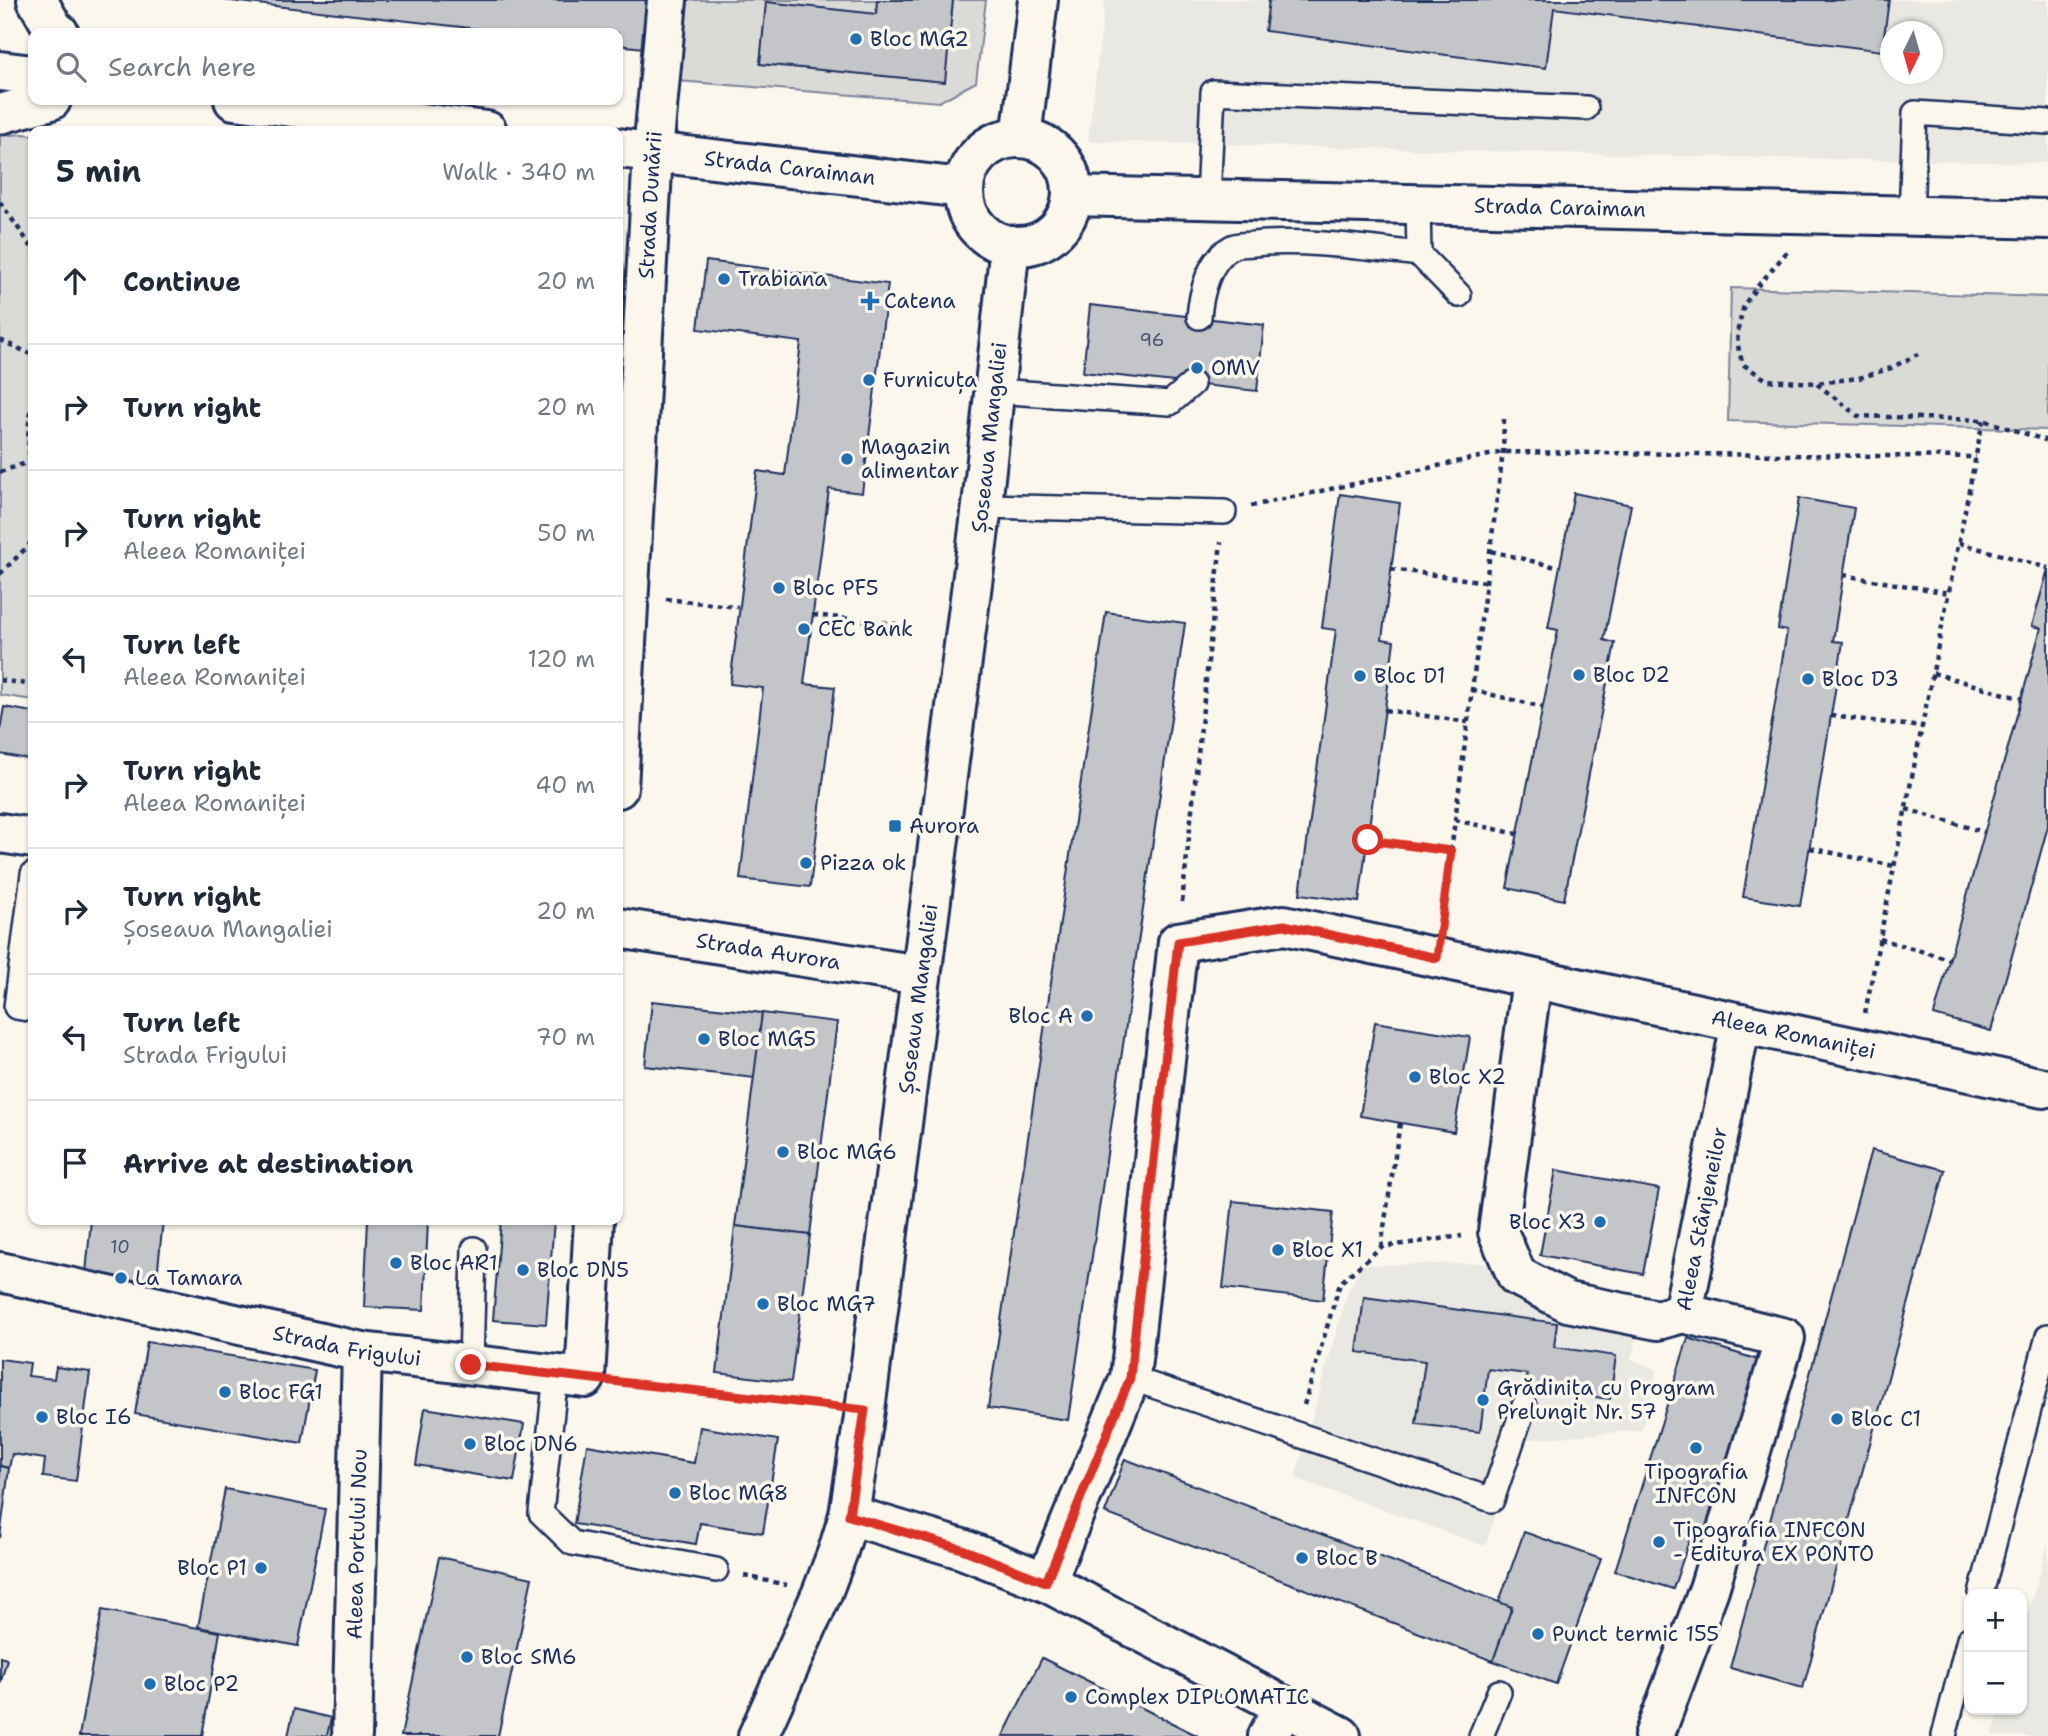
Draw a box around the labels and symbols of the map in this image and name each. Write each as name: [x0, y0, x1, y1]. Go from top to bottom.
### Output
north arrow: [1880, 21, 1943, 84]
place label: Bloc MG2: [870, 25, 969, 53]
marker: Bloc MG2: [848, 31, 864, 47]
street label: Strada Dunării: [632, 130, 669, 280]
street label: Strada Caraiman: [703, 144, 877, 192]
street label: Strada Caraiman: [1474, 191, 1646, 224]
place label: Trabiana: [738, 265, 827, 293]
marker: Trabiana: [716, 271, 732, 287]
place label: Catena: [884, 287, 956, 315]
marker: Catena: [862, 293, 878, 309]
house number: 96: [1140, 328, 1164, 352]
street label: Șoseaua Mangaliei: [965, 341, 1014, 535]
place label: OMV: [1211, 354, 1260, 382]
marker: OMV: [1189, 360, 1205, 376]
place label: Furnicuța: [883, 366, 977, 394]
marker: Furnicuța: [861, 372, 877, 388]
place label: Magazin alimentar: [861, 433, 960, 485]
marker: Magazin alimentar: [839, 451, 855, 467]
place label: Bloc PF5: [793, 574, 879, 602]
marker: Bloc PF5: [771, 580, 787, 596]
place label: CEC Bank: [818, 615, 913, 643]
marker: CEC Bank: [796, 621, 812, 637]
place label: Bloc D2: [1593, 661, 1670, 689]
place label: Bloc D1: [1374, 662, 1446, 690]
place label: Bloc D3: [1822, 665, 1899, 693]
marker: Bloc D2: [1571, 667, 1587, 683]
marker: Bloc D1: [1352, 668, 1368, 684]
marker: Bloc D3: [1800, 671, 1816, 687]
place label: Aurora: [909, 812, 979, 840]
marker: Aurora: [887, 818, 903, 834]
route start: [1352, 824, 1383, 855]
place label: Pizza ok: [820, 849, 906, 877]
marker: Pizza ok: [798, 855, 814, 871]
street label: Șoseaua Mangaliei: [892, 902, 944, 1096]
street label: Strada Aurora: [694, 926, 842, 976]
place label: Bloc A: [1008, 1002, 1073, 1030]
street label: Aleea Romaniței: [1709, 1003, 1878, 1066]
marker: Bloc A: [1079, 1008, 1095, 1024]
place label: Bloc MG5: [718, 1025, 816, 1053]
marker: Bloc MG5: [696, 1031, 712, 1047]
place label: Bloc X2: [1429, 1063, 1506, 1091]
marker: Bloc X2: [1407, 1069, 1423, 1085]
street label: Aleea Stânjeneilor: [1670, 1125, 1734, 1313]
place label: Bloc MG6: [797, 1138, 897, 1166]
marker: Bloc MG6: [775, 1144, 791, 1160]
place label: Bloc X3: [1509, 1208, 1586, 1236]
marker: Bloc X3: [1592, 1214, 1608, 1230]
house number: 10: [110, 1235, 130, 1259]
place label: Bloc X1: [1292, 1236, 1363, 1264]
marker: Bloc X1: [1270, 1242, 1286, 1258]
place label: Bloc AR1: [410, 1249, 498, 1277]
marker: Bloc AR1: [388, 1255, 404, 1271]
place label: Bloc DN5: [537, 1256, 629, 1284]
marker: Bloc DN5: [515, 1262, 531, 1278]
place label: La Tamara: [135, 1264, 242, 1292]
marker: La Tamara: [113, 1270, 129, 1286]
place label: Bloc MG7: [777, 1290, 876, 1318]
marker: Bloc MG7: [755, 1296, 771, 1312]
street label: Strada Frigului: [270, 1319, 423, 1373]
route end: [455, 1349, 486, 1380]
place label: Grădinița cu Program Prelungit Nr. 57: [1497, 1374, 1715, 1426]
place label: Bloc FG1: [239, 1378, 323, 1406]
marker: Bloc FG1: [217, 1384, 233, 1400]
marker: Grădinița cu Program Prelungit Nr. 57: [1475, 1392, 1491, 1408]
place label: Bloc I6: [56, 1403, 132, 1431]
place label: Bloc C1: [1851, 1405, 1921, 1433]
marker: Bloc I6: [34, 1409, 50, 1425]
marker: Bloc C1: [1829, 1411, 1845, 1427]
place label: Bloc DN6: [484, 1430, 578, 1458]
marker: Bloc DN6: [462, 1436, 478, 1452]
marker: Tipografia INFCON: [1688, 1440, 1704, 1456]
street label: Aleea Portului Nou: [341, 1448, 373, 1640]
place label: Tipografia INFCON: [1644, 1458, 1748, 1510]
place label: Bloc MG8: [689, 1479, 789, 1507]
marker: Bloc MG8: [667, 1485, 683, 1501]
place label: Tipografia INFCON - Editura EX PONTO: [1673, 1516, 1874, 1568]
marker: Tipografia INFCON - Editura EX PONTO: [1651, 1534, 1667, 1550]
place label: Bloc B: [1316, 1544, 1378, 1572]
marker: Bloc B: [1294, 1550, 1310, 1566]
place label: Bloc P1: [177, 1554, 247, 1582]
marker: Bloc P1: [253, 1560, 269, 1576]
place label: Punct termic 155: [1552, 1620, 1719, 1648]
marker: Punct termic 155: [1530, 1626, 1546, 1642]
place label: Bloc SM6: [481, 1643, 577, 1671]
marker: Bloc SM6: [459, 1649, 475, 1665]
place label: Bloc P2: [164, 1670, 239, 1698]
marker: Bloc P2: [142, 1676, 158, 1692]
place label: Complex DIPLOMATIC: [1085, 1683, 1310, 1711]
marker: Complex DIPLOMATIC: [1063, 1689, 1079, 1705]

